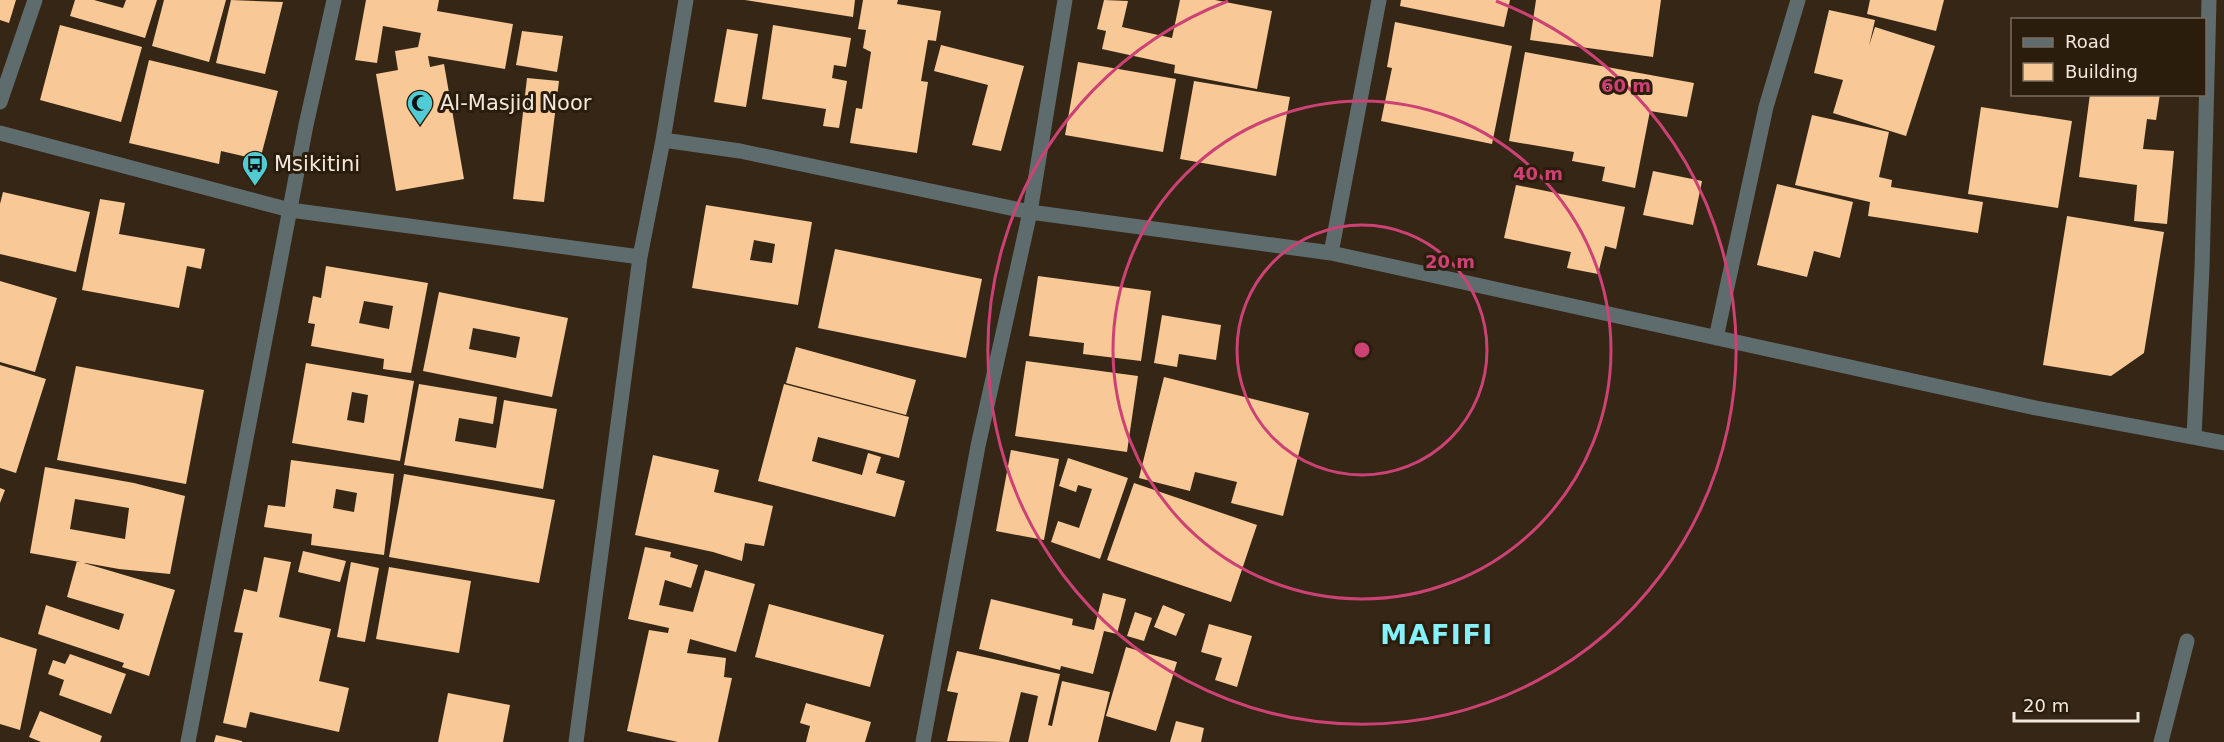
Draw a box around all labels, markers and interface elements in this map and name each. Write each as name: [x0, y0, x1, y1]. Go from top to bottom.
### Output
legend: [2011, 18, 2206, 96]
text: Road: [2065, 31, 2110, 52]
text: Building: [2065, 61, 2138, 82]
text: 60 m: [1601, 75, 1651, 96]
mosque icon: Al-Masjid Noor: [405, 88, 435, 126]
place label: Al-Masjid Noor: [440, 91, 592, 115]
bus stop icon: Msikitini: [240, 149, 270, 187]
place label: Msikitini: [274, 152, 360, 176]
text: 40 m: [1513, 163, 1563, 184]
text: 20 m: [1425, 251, 1475, 272]
centre of rings: [1352, 340, 1372, 360]
district label: MAFIFI: [1380, 619, 1494, 650]
scale bar: [2014, 685, 2138, 723]
text: 20 m: [2023, 695, 2069, 716]

